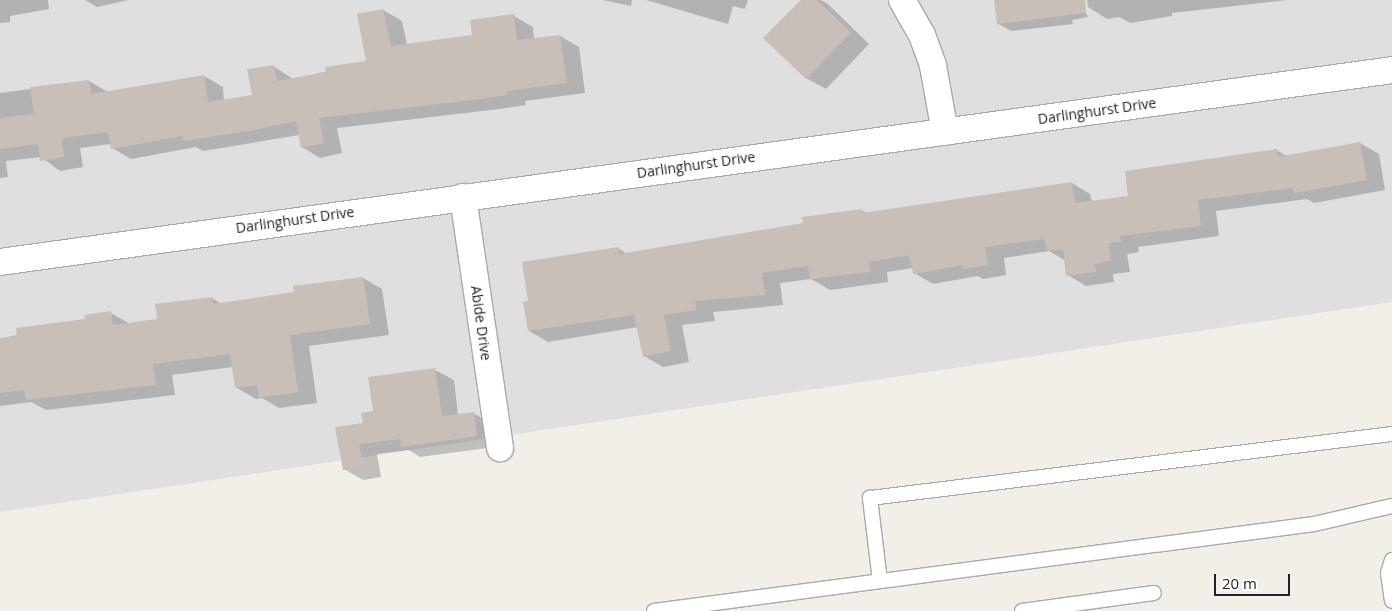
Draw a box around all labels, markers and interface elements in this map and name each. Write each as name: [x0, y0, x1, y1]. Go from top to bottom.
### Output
street label: Darlinghurst Drive: [1037, 94, 1157, 128]
street label: Darlinghurst Drive: [636, 148, 756, 182]
street label: Darlinghurst Drive: [235, 203, 355, 237]
street label: Abide Drive: [467, 285, 495, 361]
scale bar: [1217, 564, 1293, 596]
text: 20 m: [1222, 573, 1257, 593]

